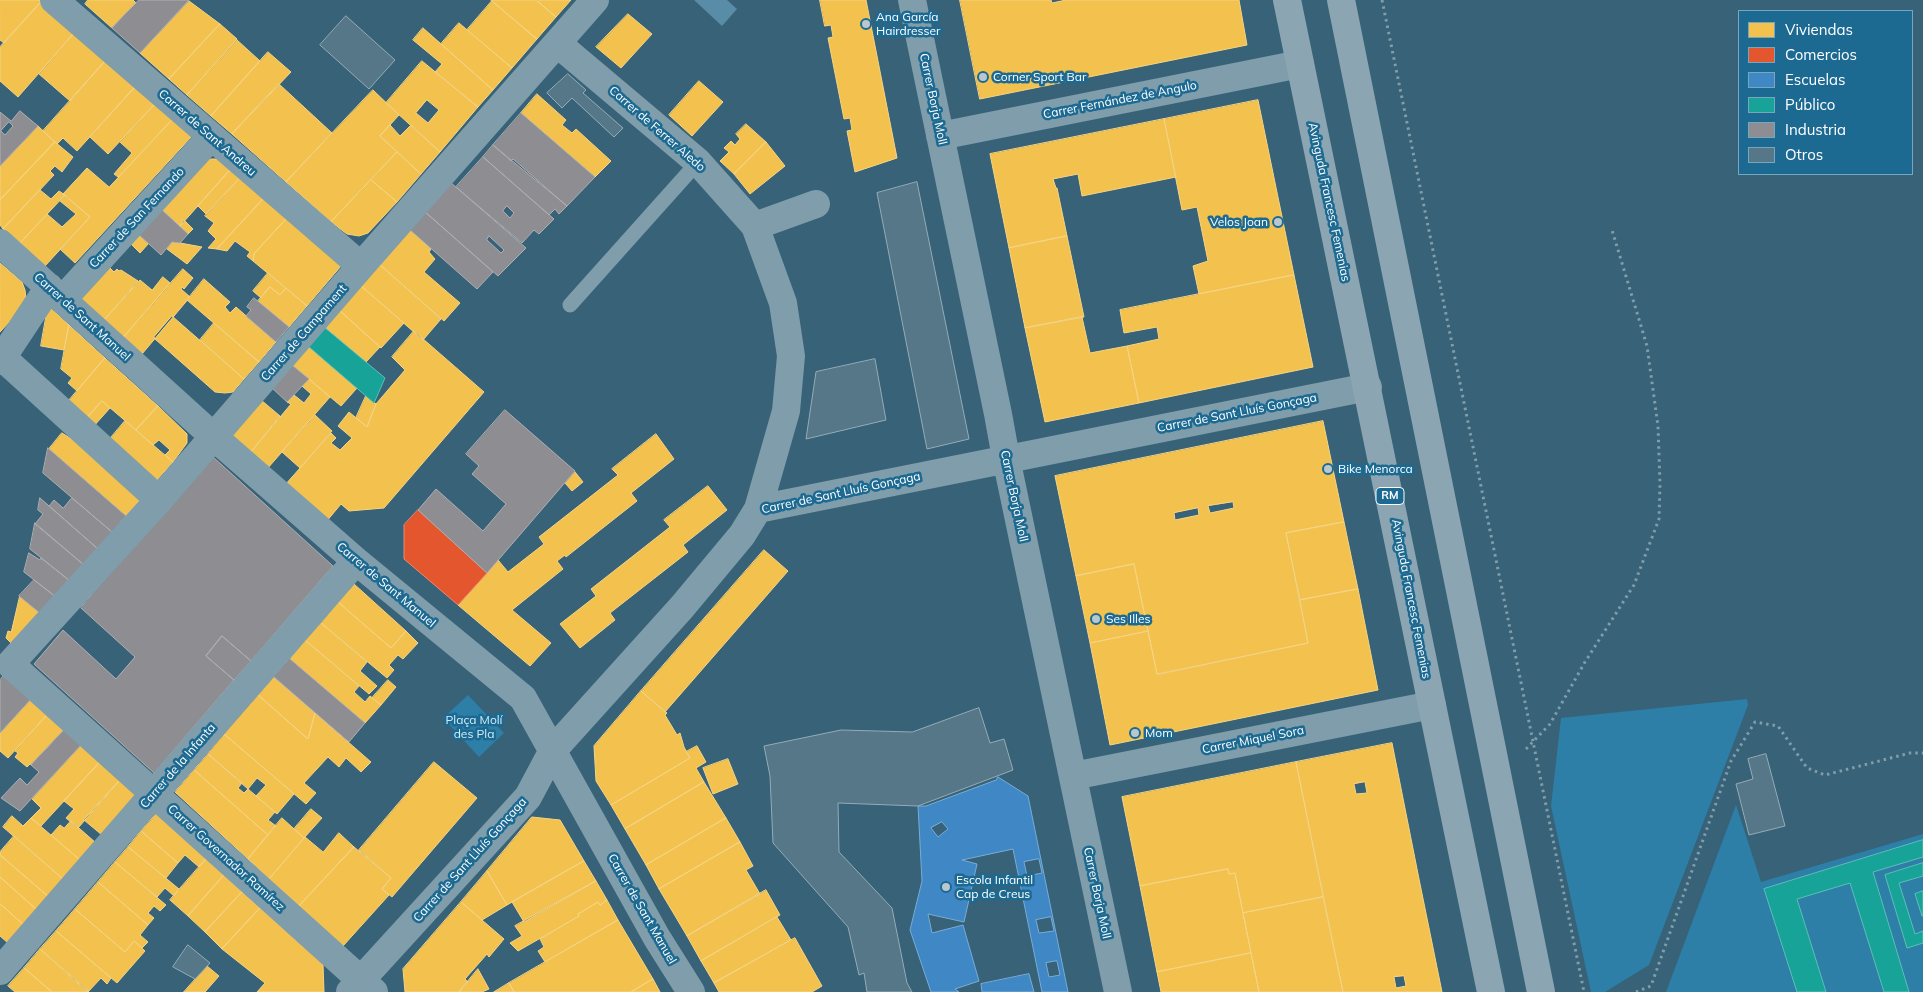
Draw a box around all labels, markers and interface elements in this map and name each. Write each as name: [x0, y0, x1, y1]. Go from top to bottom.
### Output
place label: Ana García Hairdresser: [876, 10, 940, 38]
legend: [1738, 10, 1913, 175]
marker: Ana García Hairdresser: [860, 18, 872, 30]
text: Viviendas: [1785, 20, 1853, 39]
text: Comercios: [1785, 45, 1857, 64]
street label: Carrer Borja Moll: [916, 52, 950, 146]
place label: Corner Sport Bar: [993, 70, 1086, 84]
text: Escuelas: [1785, 70, 1845, 89]
marker: Corner Sport Bar: [977, 71, 989, 83]
street label: Carrer Fernández de Angulo: [1042, 78, 1198, 122]
street label: Carrer de Ferrer Aledo: [606, 83, 708, 175]
street label: Carrer de Sant Andreu: [155, 87, 259, 179]
text: Público: [1785, 95, 1835, 114]
text: Industria: [1785, 120, 1846, 139]
street label: Avinguda Francesc Femenias: [1305, 121, 1353, 283]
text: Otros: [1785, 145, 1823, 164]
street label: Carrer de San Fernando: [87, 165, 187, 271]
place label: Velos Joan: [1210, 215, 1268, 229]
marker: Velos Joan: [1272, 216, 1284, 228]
street label: Carrer de Sant Manuel: [31, 270, 133, 364]
street label: Carrer de Campament: [258, 282, 350, 384]
street label: Carrer de Sant Lluís Gonçaga: [1156, 390, 1318, 436]
street label: Carrer Borja Moll: [997, 449, 1031, 543]
place label: Bike Menorca: [1338, 462, 1413, 476]
marker: Bike Menorca: [1322, 463, 1334, 475]
street label: Carrer de Sant Lluís Gonçaga: [760, 469, 922, 517]
road number: RM: [1376, 488, 1404, 504]
street label: Avinguda Francesc Femenias: [1388, 518, 1434, 680]
street label: Carrer de Sant Manuel: [334, 539, 438, 631]
place label: Ses Illes: [1106, 612, 1150, 626]
marker: Ses Illes: [1090, 613, 1102, 625]
park label: Plaça Molí des Pla: [446, 713, 502, 741]
street label: Carrer de la Infanta: [137, 721, 219, 811]
street label: Carrer Miquel Sora: [1201, 723, 1305, 757]
place label: Mom: [1145, 726, 1173, 740]
marker: Mom: [1129, 727, 1141, 739]
street label: Carrer de Sant Lluís Gonçaga: [410, 795, 530, 925]
street label: Carrer Governador Ramírez: [165, 802, 287, 914]
street label: Carrer Borja Moll: [1080, 846, 1114, 940]
street label: Carrer de Sant Manuel: [605, 851, 679, 967]
place label: Escola Infantil Cap de Creus: [956, 873, 1033, 901]
marker: Escola Infantil Cap de Creus: [940, 881, 952, 893]

